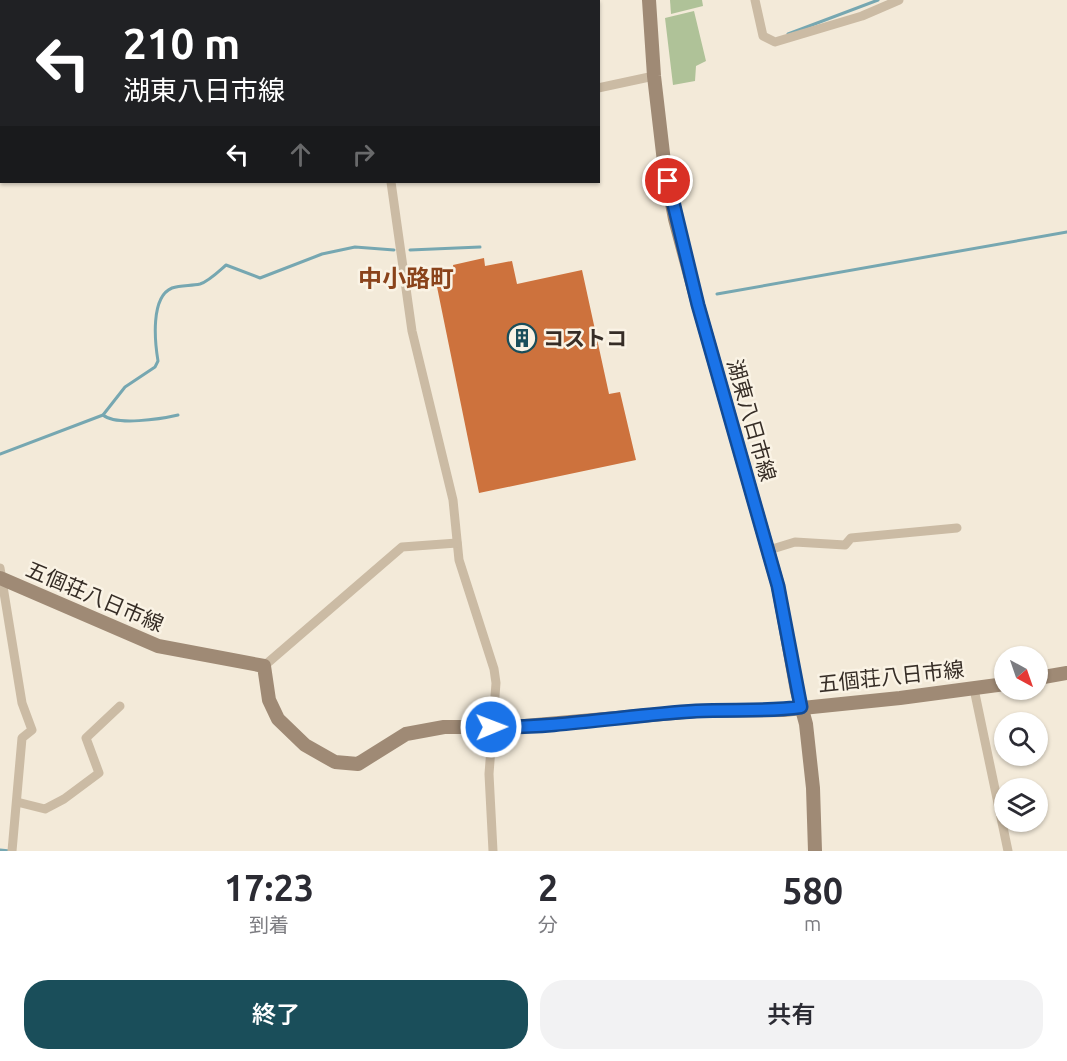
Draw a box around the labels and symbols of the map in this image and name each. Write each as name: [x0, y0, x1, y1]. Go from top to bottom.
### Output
pin: [642, 155, 693, 206]
district label: 中小路町: [358, 265, 454, 292]
building icon: コストコ: [506, 322, 538, 354]
place label: コストコ: [543, 326, 627, 350]
street label: 湖東八日市線: [723, 356, 781, 484]
street label: 五個荘八日市線: [23, 556, 167, 636]
north arrow: [994, 646, 1048, 700]
street label: 五個荘八日市線: [817, 656, 965, 696]
position arrow: [459, 695, 523, 759]

